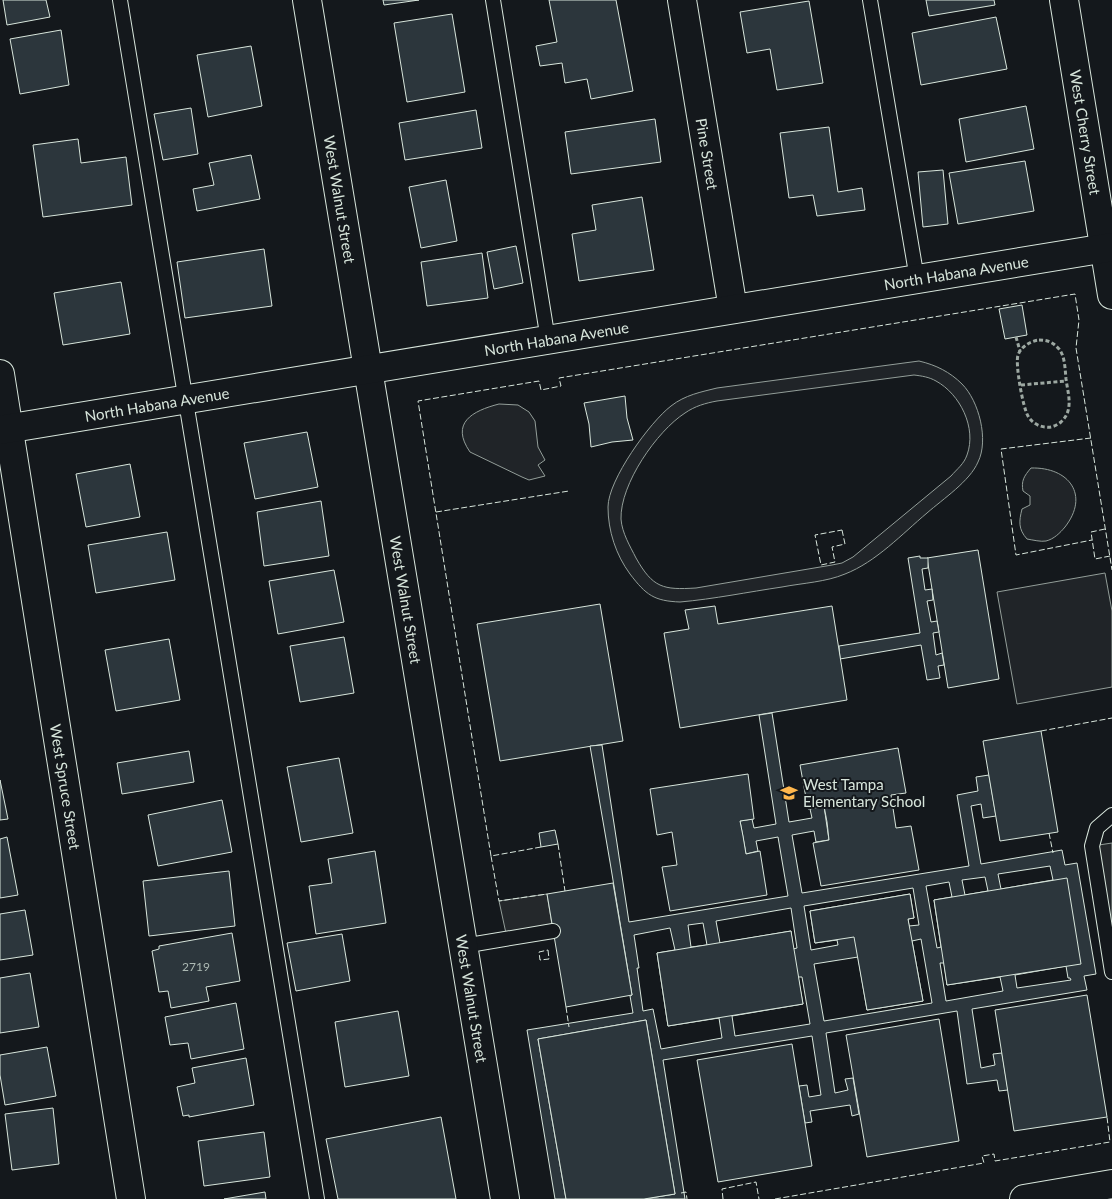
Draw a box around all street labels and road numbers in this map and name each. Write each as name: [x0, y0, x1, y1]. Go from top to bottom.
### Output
street label: West Cherry Street: [1066, 68, 1105, 197]
street label: Pine Street: [693, 117, 722, 192]
street label: West Walnut Street: [320, 134, 359, 265]
street label: North Habana Avenue: [883, 252, 1030, 293]
street label: North Habana Avenue: [483, 318, 630, 359]
street label: North Habana Avenue: [83, 383, 231, 425]
street label: West Walnut Street: [387, 535, 426, 666]
street label: West Spruce Street: [47, 723, 84, 852]
street label: West Walnut Street: [452, 933, 491, 1064]

